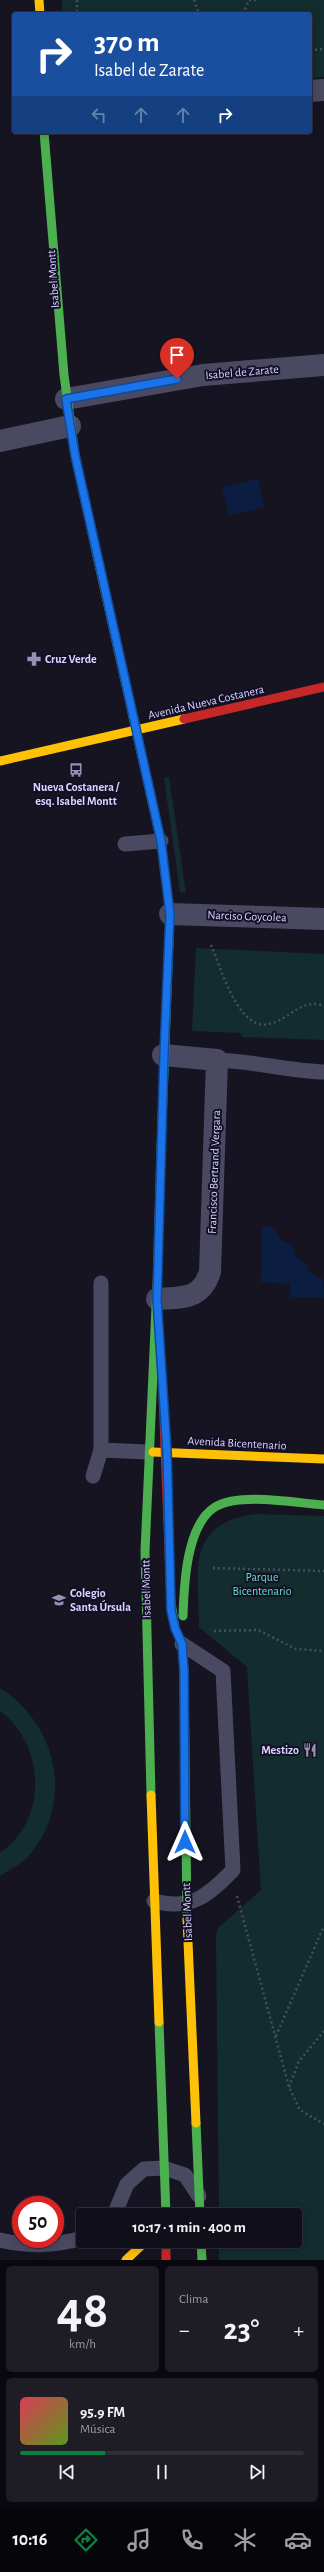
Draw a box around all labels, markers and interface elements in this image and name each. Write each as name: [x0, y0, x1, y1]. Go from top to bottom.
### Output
icon: right: [28, 28, 80, 80]
text: 370 m: [94, 29, 160, 57]
text: Isabel de Zarate: [94, 62, 204, 80]
icon: left: [88, 104, 110, 126]
icon: ahead: [130, 104, 152, 126]
icon: ahead: [172, 104, 194, 126]
icon: right: [214, 104, 236, 126]
street label: Isabel Montt: [45, 249, 61, 309]
pin: [160, 338, 194, 379]
icon: arrive: [166, 344, 188, 366]
street label: Isabel de Zarate: [205, 363, 279, 381]
pharmacy icon: Cruz Verde: [26, 651, 42, 667]
place label: Cruz Verde: [45, 653, 97, 665]
street label: Avenida Nueva Costanera: [147, 683, 266, 721]
bus stop icon: Nueva Costanera / esq. Isabel Montt: [68, 762, 84, 778]
place label: Nueva Costanera / esq. Isabel Montt: [33, 781, 120, 807]
street label: Narciso Goycolea: [207, 909, 287, 924]
street label: Francisco Bertrand Vergara: [206, 1109, 222, 1234]
street label: Avenida Bicentenario: [187, 1434, 287, 1452]
street label: Isabel Montt: [139, 1560, 153, 1618]
park label: Parque Bicentenario: [232, 1571, 292, 1597]
place label: Colegio Santa Úrsula: [70, 1587, 131, 1613]
school or university icon: Colegio Santa Úrsula: [51, 1592, 67, 1608]
restaurant icon: Mestizo: [302, 1742, 318, 1758]
place label: Mestizo: [261, 1744, 299, 1756]
position arrow: [164, 1821, 206, 1863]
street label: Isabel Montt: [180, 1882, 194, 1941]
speed limit sign: 50: [12, 2196, 64, 2248]
text: 10:17 · 1 min · 400 m: [132, 2220, 246, 2235]
text: 48: [57, 2285, 108, 2337]
text: Clima: [179, 2293, 209, 2306]
text: 23°: [224, 2315, 259, 2345]
text: −: [179, 2319, 190, 2341]
text: +: [293, 2319, 304, 2341]
text: km/h: [69, 2338, 96, 2351]
text: 95.9 FM: [80, 2405, 125, 2420]
text: Música: [80, 2423, 115, 2436]
icon: previous: [56, 2461, 78, 2483]
icon: pause: [151, 2461, 173, 2483]
icon: next: [246, 2461, 268, 2483]
icon: directions: [72, 2526, 100, 2554]
icon: music: [125, 2526, 153, 2554]
icon: phone: [178, 2526, 206, 2554]
icon: climate: [231, 2526, 259, 2554]
icon: car: [284, 2526, 312, 2554]
text: 10:16: [12, 2531, 48, 2549]

